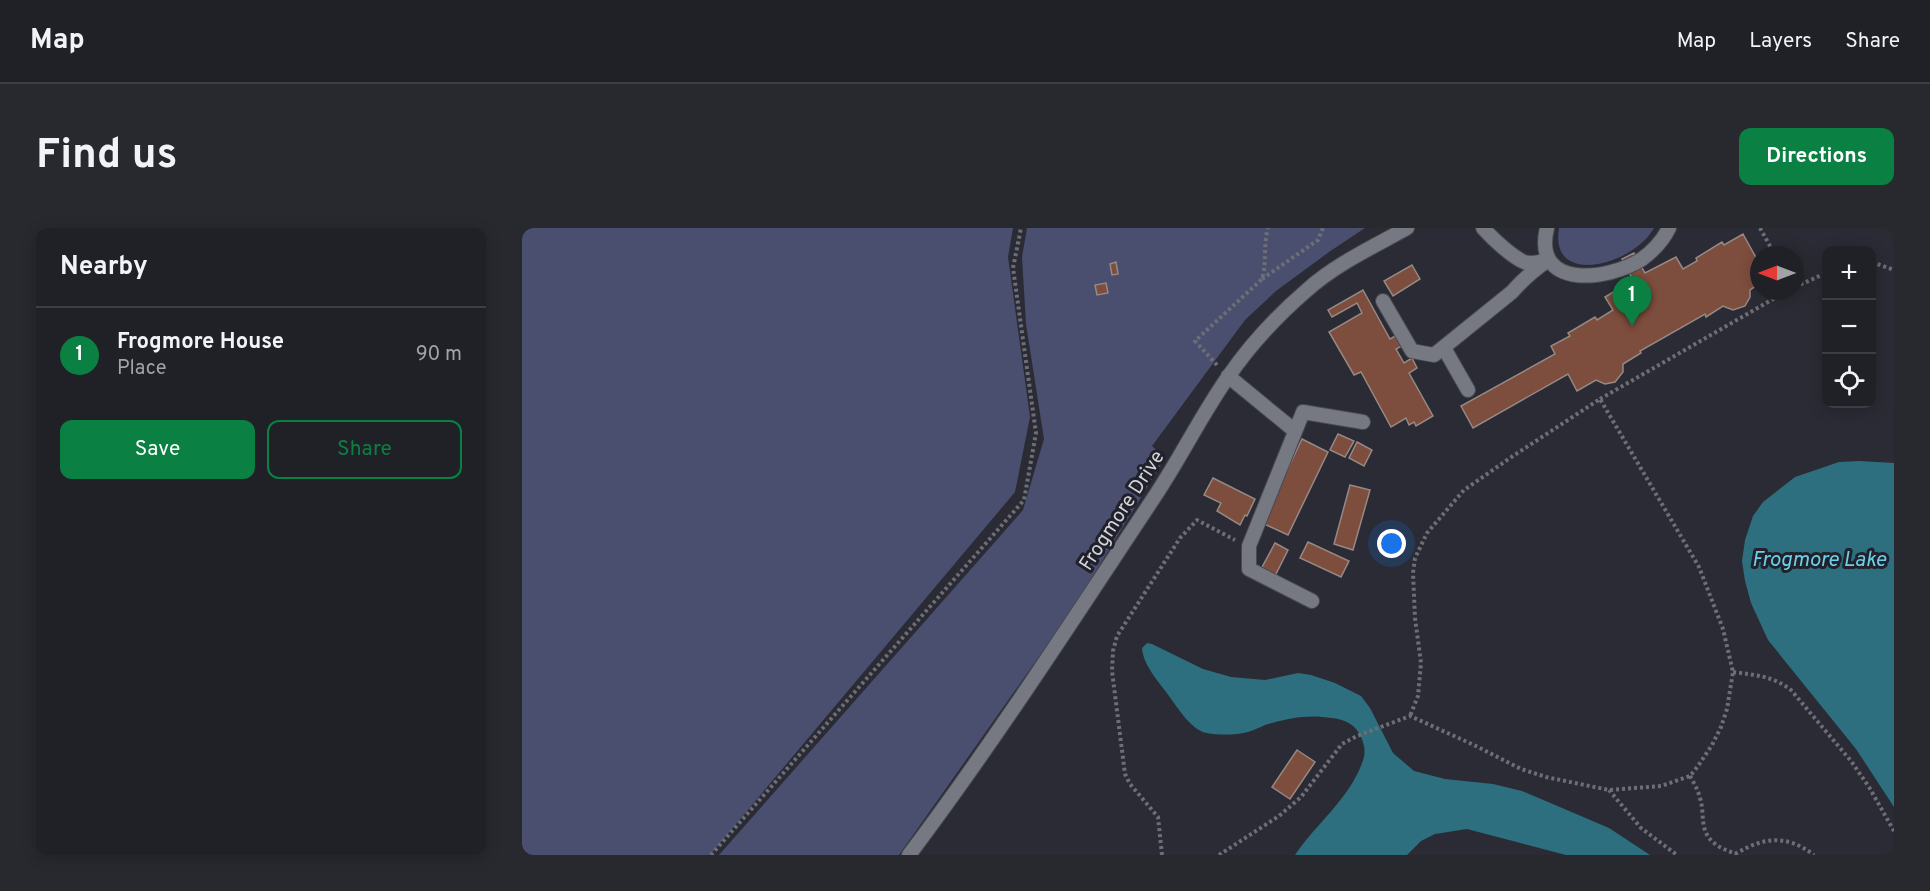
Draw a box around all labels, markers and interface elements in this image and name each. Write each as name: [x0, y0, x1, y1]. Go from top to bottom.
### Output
text: Map: [30, 23, 85, 59]
text: Map: [1677, 28, 1716, 55]
text: Layers: [1749, 28, 1812, 55]
text: Share: [1845, 28, 1900, 55]
button: Directions: [1739, 128, 1894, 185]
text: Find us: [36, 130, 177, 183]
north arrow: [1750, 246, 1804, 300]
map controls: [1822, 246, 1876, 408]
button: +: [1822, 246, 1876, 300]
text: Nearby: [60, 251, 148, 284]
pin: 1: [1612, 276, 1652, 326]
button: −: [1822, 300, 1876, 354]
text: Frogmore House: [117, 329, 284, 356]
text: 1: [76, 342, 84, 368]
text: 90 m: [416, 342, 462, 368]
button: locate: [1822, 354, 1876, 408]
text: Place: [117, 356, 167, 382]
button: Save: [60, 420, 255, 479]
button: Share: [267, 420, 462, 479]
street label: Frogmore Drive: [1074, 446, 1171, 576]
your location: [1377, 529, 1406, 558]
water label: Frogmore Lake: [1752, 547, 1887, 574]

